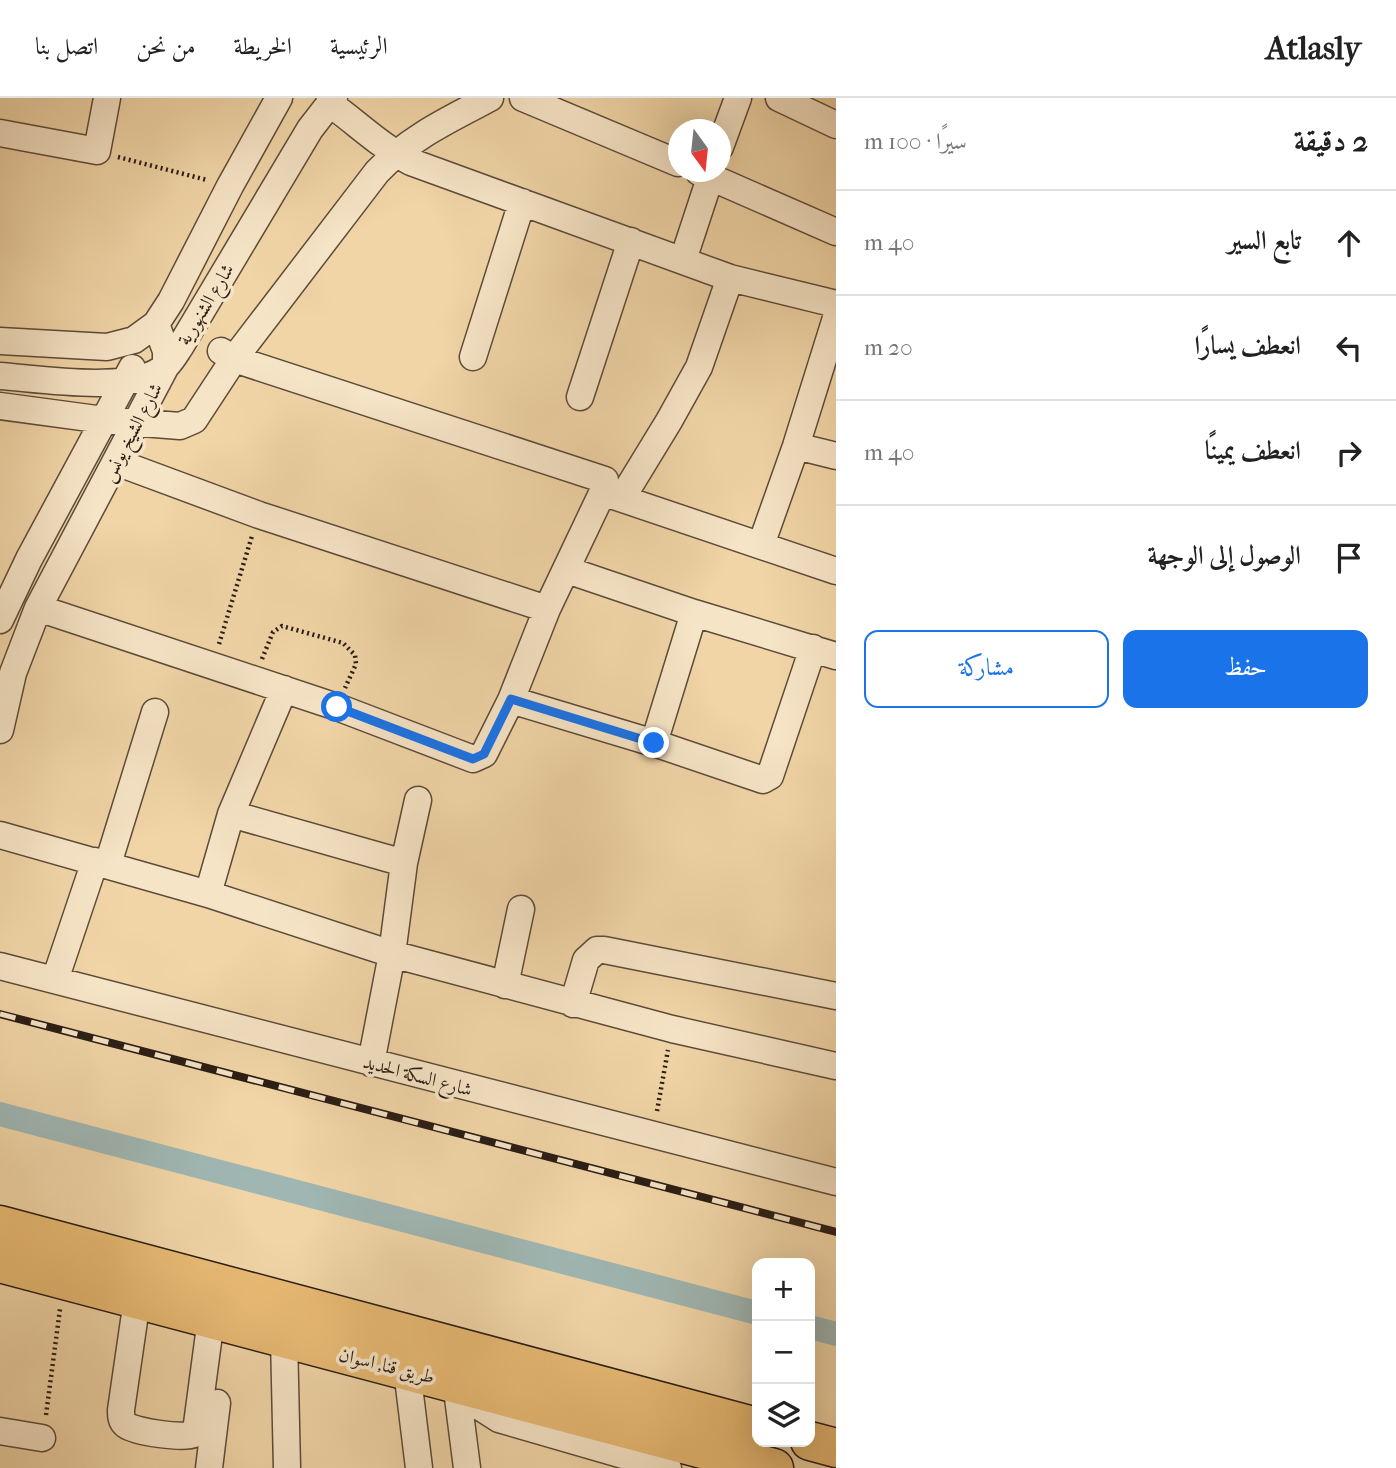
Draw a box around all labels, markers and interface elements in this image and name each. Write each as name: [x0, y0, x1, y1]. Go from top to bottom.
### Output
text: Atlasly: [1266, 29, 1361, 68]
text: اتصل بنا: [35, 32, 98, 60]
text: من نحن: [136, 32, 196, 60]
text: الخريطة: [234, 32, 292, 60]
text: الرئيسية: [330, 32, 388, 60]
north arrow: [668, 119, 731, 182]
text: 2 دقيقة: [1294, 124, 1368, 159]
text: سيرًا · 100 m: [864, 128, 967, 155]
icon: ahead: [1330, 224, 1368, 262]
text: تابع السير: [1228, 225, 1301, 256]
text: 40 m: [864, 229, 914, 256]
street label: شارع الشنهورية: [173, 260, 242, 351]
icon: left: [1330, 329, 1368, 367]
text: انعطف يسارًا: [1194, 330, 1301, 361]
text: 20 m: [864, 334, 913, 361]
street label: شارع الشيخ يونس: [97, 379, 172, 488]
icon: right: [1330, 434, 1368, 472]
text: انعطف يمينًا: [1205, 435, 1301, 466]
text: 40 m: [864, 439, 914, 466]
icon: arrive: [1330, 539, 1368, 577]
text: الوصول إلى الوجهة: [1147, 540, 1301, 571]
button: مشاركة: [864, 630, 1109, 708]
button: حفظ: [1123, 630, 1368, 708]
route start: [321, 691, 352, 722]
route end: [638, 727, 669, 758]
street label: شارع السكة الحديد: [360, 1051, 475, 1105]
map controls: [752, 1258, 815, 1447]
button: +: [752, 1258, 815, 1321]
button: −: [752, 1321, 815, 1384]
street label: طريق قنا, اسوان: [336, 1343, 437, 1389]
button: layers: [752, 1384, 815, 1447]

